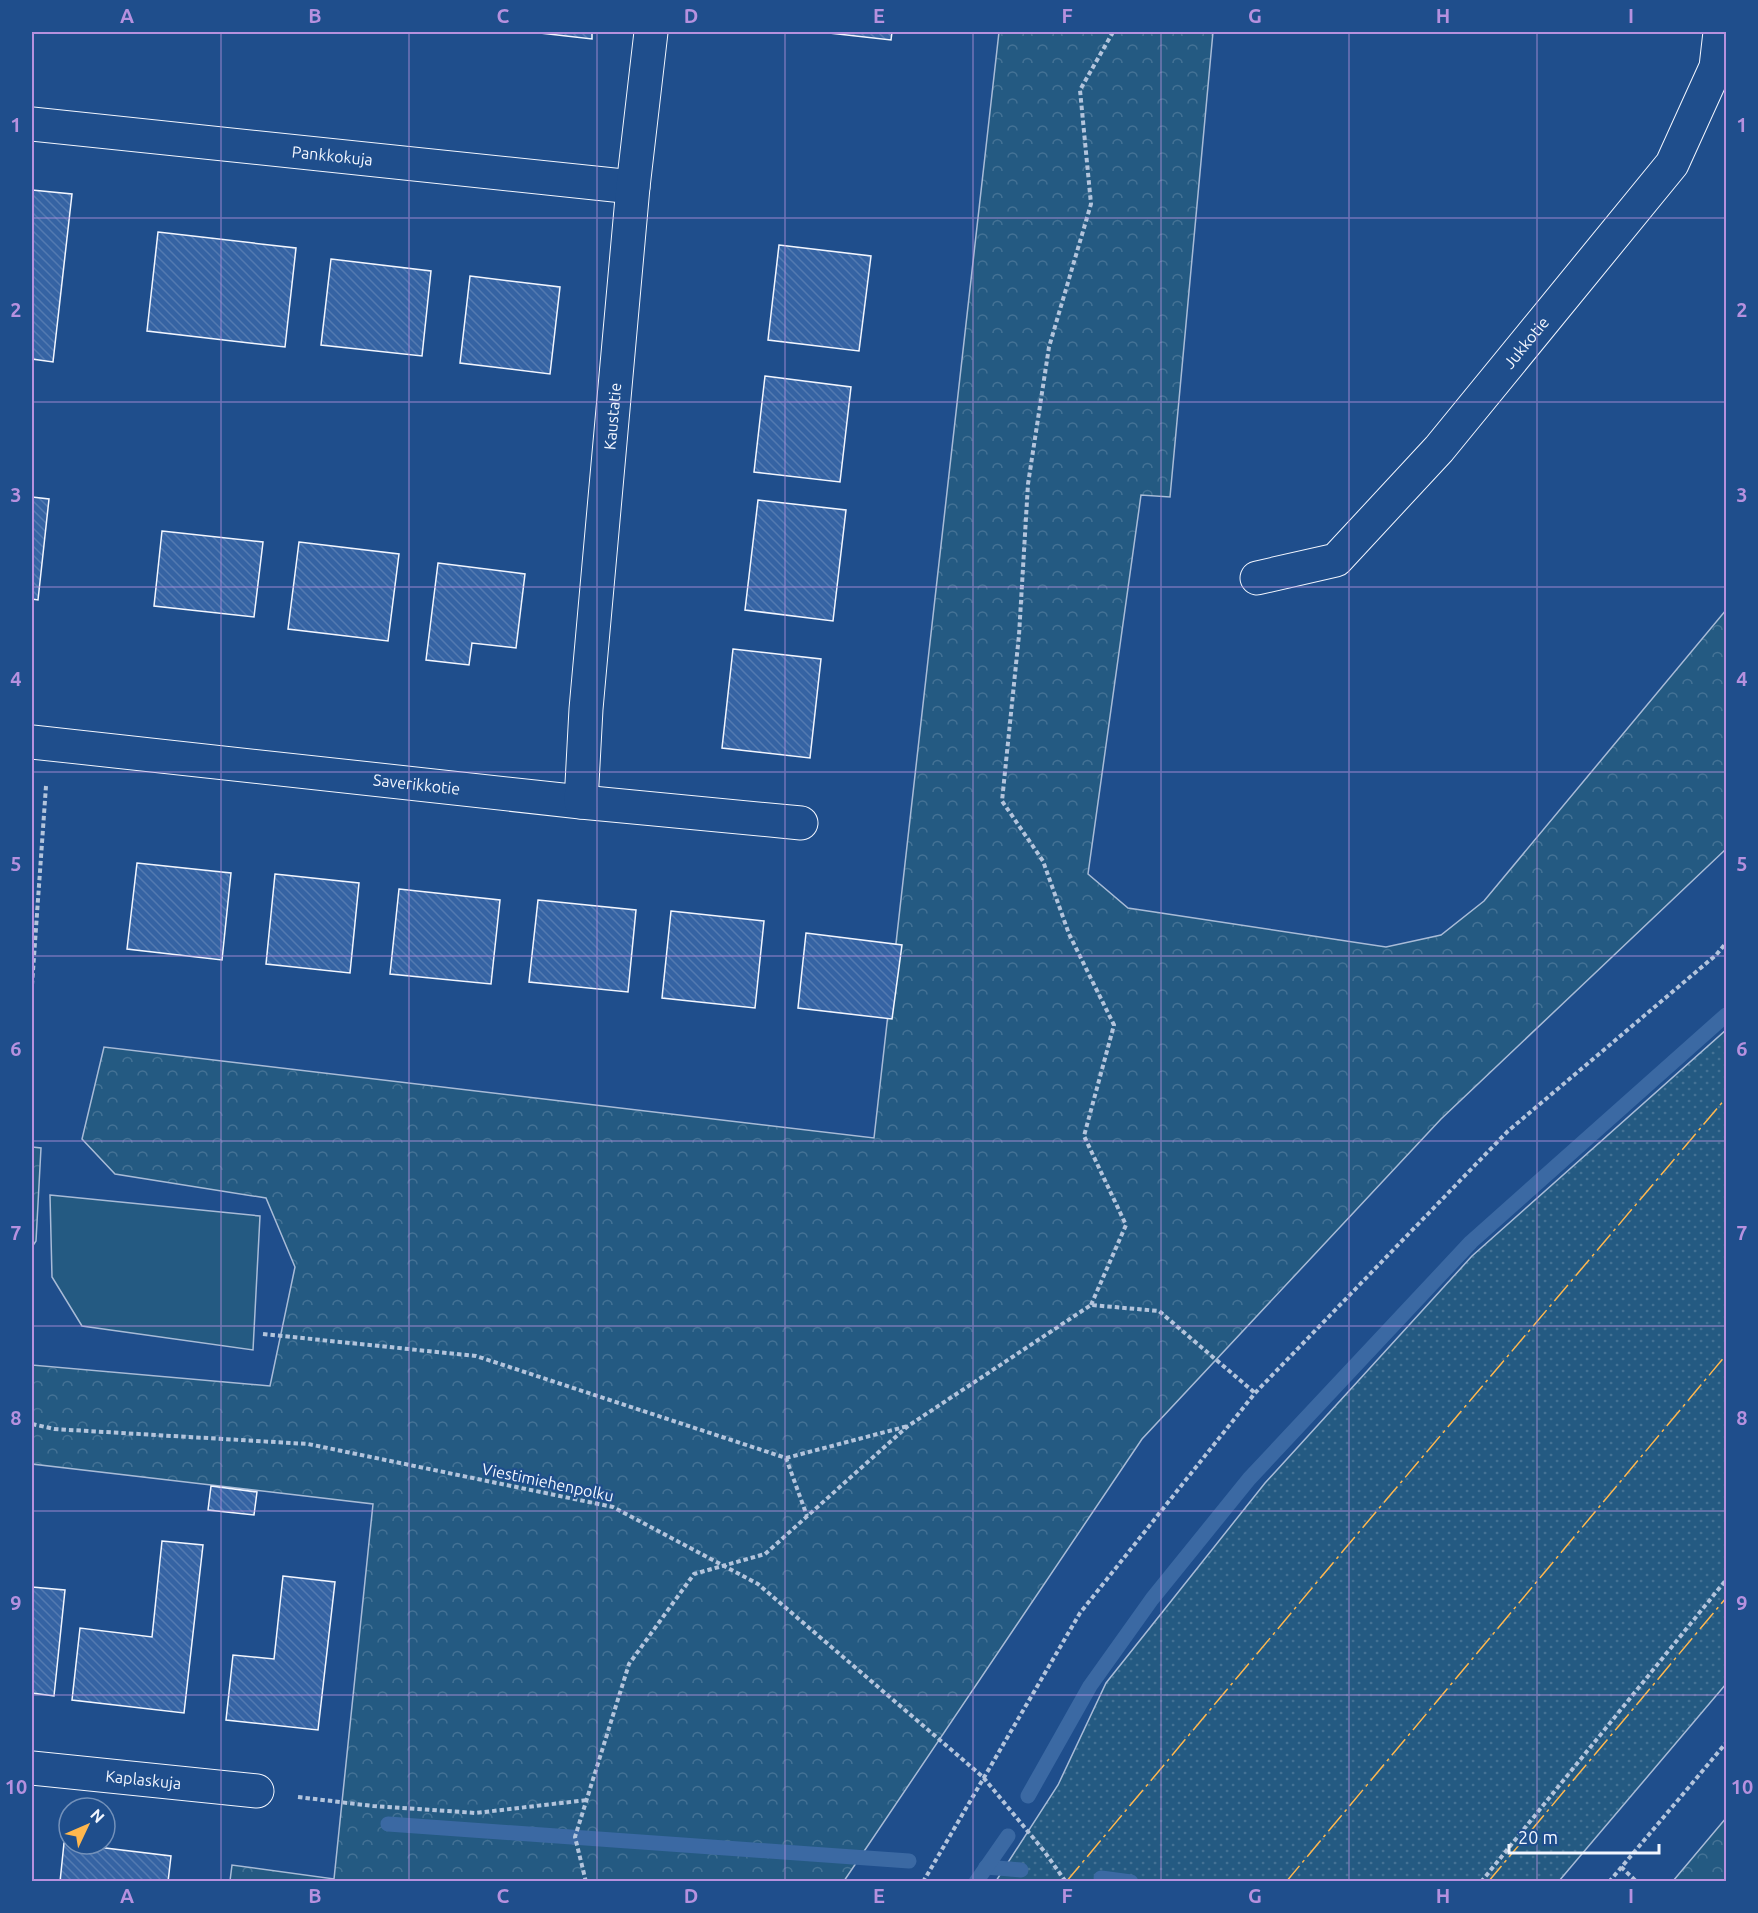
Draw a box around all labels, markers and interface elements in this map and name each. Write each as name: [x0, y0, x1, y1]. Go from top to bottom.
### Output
text: A: [120, 4, 134, 27]
text: B: [308, 4, 322, 27]
text: C: [497, 4, 510, 27]
text: D: [684, 4, 698, 27]
text: E: [873, 4, 885, 27]
text: F: [1061, 4, 1073, 27]
text: G: [1248, 4, 1262, 27]
text: H: [1436, 4, 1450, 27]
text: I: [1628, 4, 1634, 27]
text: 1: [10, 113, 22, 136]
text: 1: [1736, 113, 1748, 136]
street label: Pankkokuja: [291, 142, 374, 169]
text: 2: [10, 298, 22, 321]
text: 2: [1736, 298, 1748, 321]
street label: Jukkotie: [1500, 313, 1552, 372]
street label: Kaustatie: [600, 382, 624, 451]
text: 3: [10, 483, 22, 506]
text: 3: [1736, 483, 1748, 506]
text: 4: [10, 667, 22, 690]
text: 4: [1736, 667, 1748, 690]
street label: Saverikkotie: [372, 770, 461, 798]
text: 5: [10, 852, 22, 875]
text: 5: [1736, 852, 1748, 875]
text: 6: [10, 1037, 22, 1060]
text: 6: [1736, 1037, 1748, 1060]
text: 7: [10, 1221, 22, 1244]
text: 7: [1736, 1221, 1748, 1244]
text: 8: [10, 1406, 22, 1429]
text: 8: [1736, 1406, 1748, 1429]
street label: Viestimiehenpolku: [480, 1459, 616, 1505]
text: 9: [10, 1591, 22, 1614]
text: 9: [1736, 1591, 1748, 1614]
street label: Kaplaskuja: [105, 1767, 182, 1792]
text: 10: [5, 1775, 27, 1798]
text: 10: [1731, 1775, 1753, 1798]
north arrow: [57, 1796, 117, 1856]
text: N: [87, 1805, 108, 1826]
scale bar: [1509, 1817, 1659, 1855]
text: 20 m: [1518, 1827, 1558, 1847]
text: A: [120, 1884, 134, 1907]
text: B: [308, 1884, 322, 1907]
text: C: [497, 1884, 510, 1907]
text: D: [684, 1884, 698, 1907]
text: E: [873, 1884, 885, 1907]
text: F: [1061, 1884, 1073, 1907]
text: G: [1248, 1884, 1262, 1907]
text: H: [1436, 1884, 1450, 1907]
text: I: [1628, 1884, 1634, 1907]

